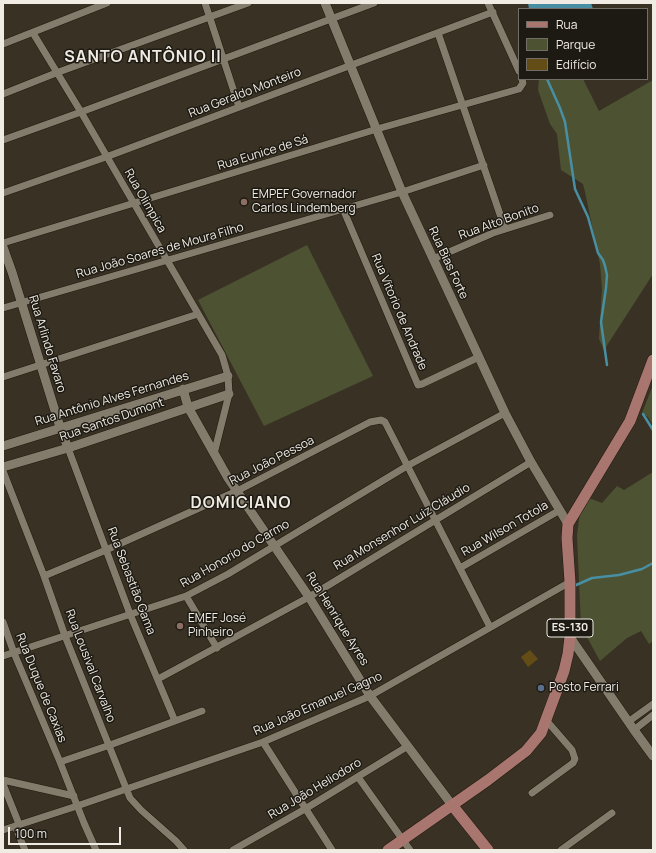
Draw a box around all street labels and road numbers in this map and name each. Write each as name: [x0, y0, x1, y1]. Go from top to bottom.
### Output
street label: Rua Geraldo Monteiro: [187, 65, 303, 121]
street label: Rua Eunice de Sá: [216, 132, 310, 174]
street label: Rua Olimpica: [121, 166, 169, 236]
street label: Rua Alto Bonito: [457, 201, 541, 243]
street label: Rua João Soares de Moura Filho: [75, 220, 245, 282]
street label: Rua Bias Forte: [425, 225, 471, 301]
street label: Rua Vitorio de Andrade: [368, 252, 430, 372]
street label: Rua Arlindo Favaro: [25, 294, 69, 394]
street label: Rua Antônio Alves Fernandes: [33, 369, 191, 429]
street label: Rua Santos Dumont: [58, 395, 166, 445]
street label: Rua João Pessoa: [227, 433, 317, 489]
street label: Rua Monsenhor Luiz Cláudio: [331, 481, 473, 573]
street label: Rua Wilson Totola: [459, 498, 551, 560]
street label: Rua Honorio do Carmo: [178, 517, 292, 591]
street label: Rua Sebastião Gama: [104, 525, 158, 637]
street label: Rua Henrique Ayres: [302, 570, 372, 668]
street label: Rua Lousival Carvalho: [62, 607, 118, 725]
road number: ES-130: [547, 619, 593, 637]
street label: Rua Duque de Caxias: [13, 631, 69, 745]
street label: Rua João Emanuel Gagno: [252, 669, 384, 739]
street label: Rua João Heliodoro: [266, 756, 364, 822]

